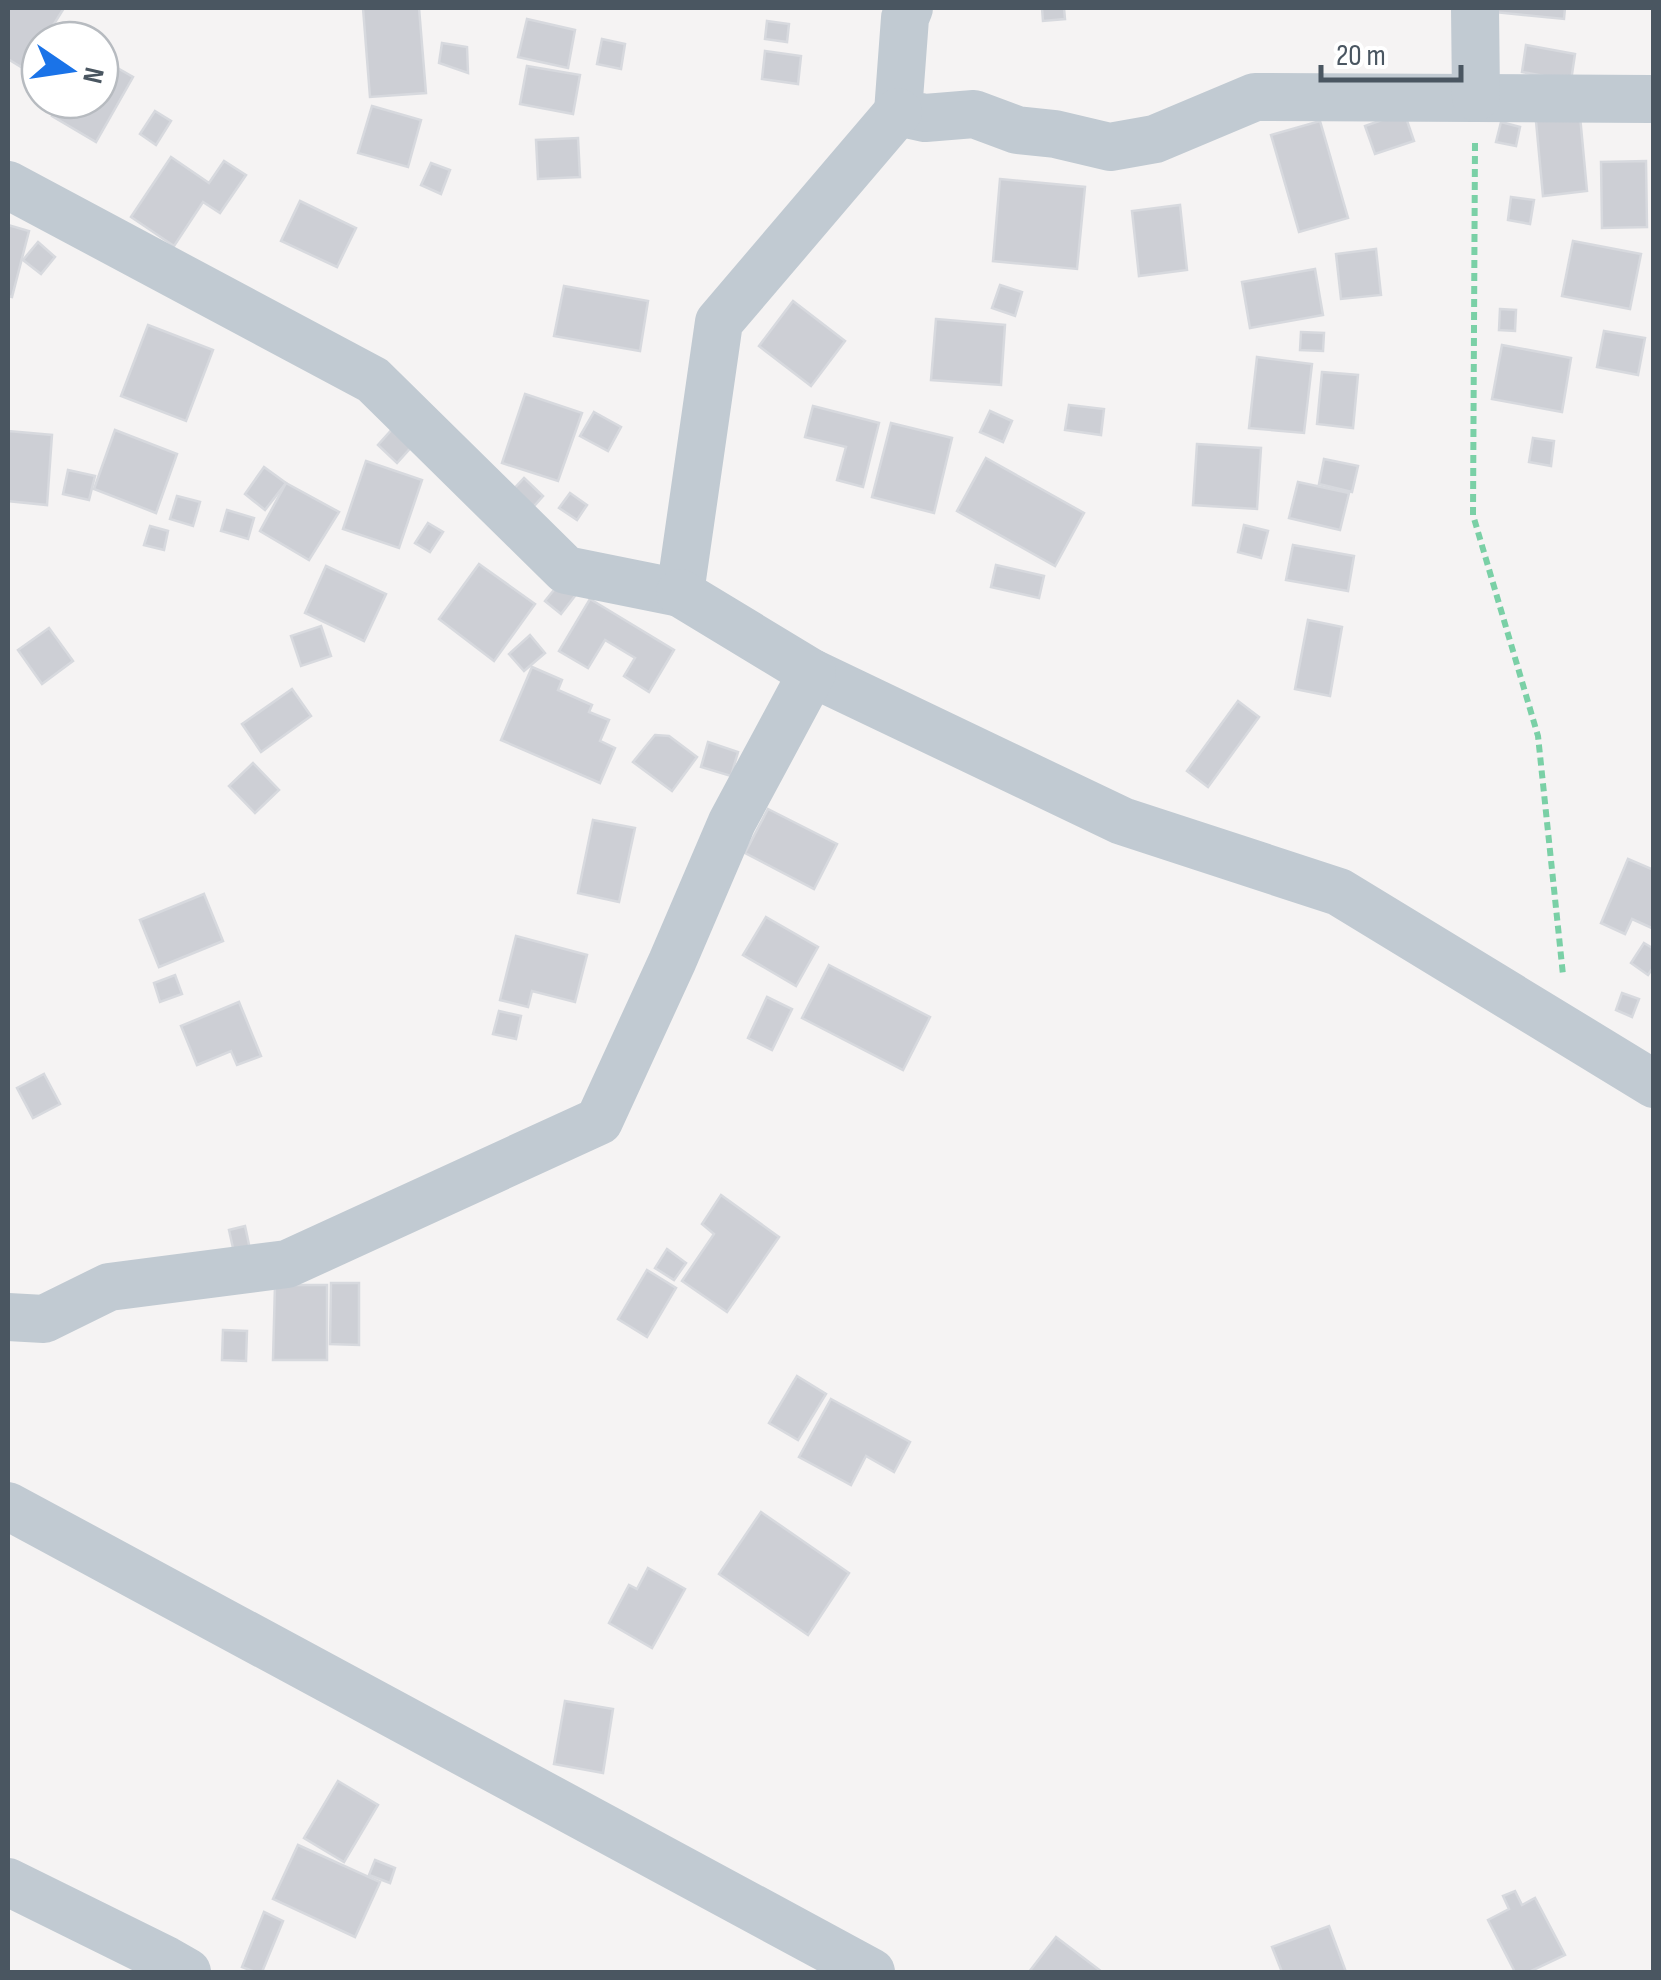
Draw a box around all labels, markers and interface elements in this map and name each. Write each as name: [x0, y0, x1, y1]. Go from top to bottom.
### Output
north arrow: [20, 20, 120, 120]
scale bar: [1321, 20, 1461, 82]
text: 20 m: [1336, 38, 1386, 74]
text: N: [75, 64, 111, 86]

